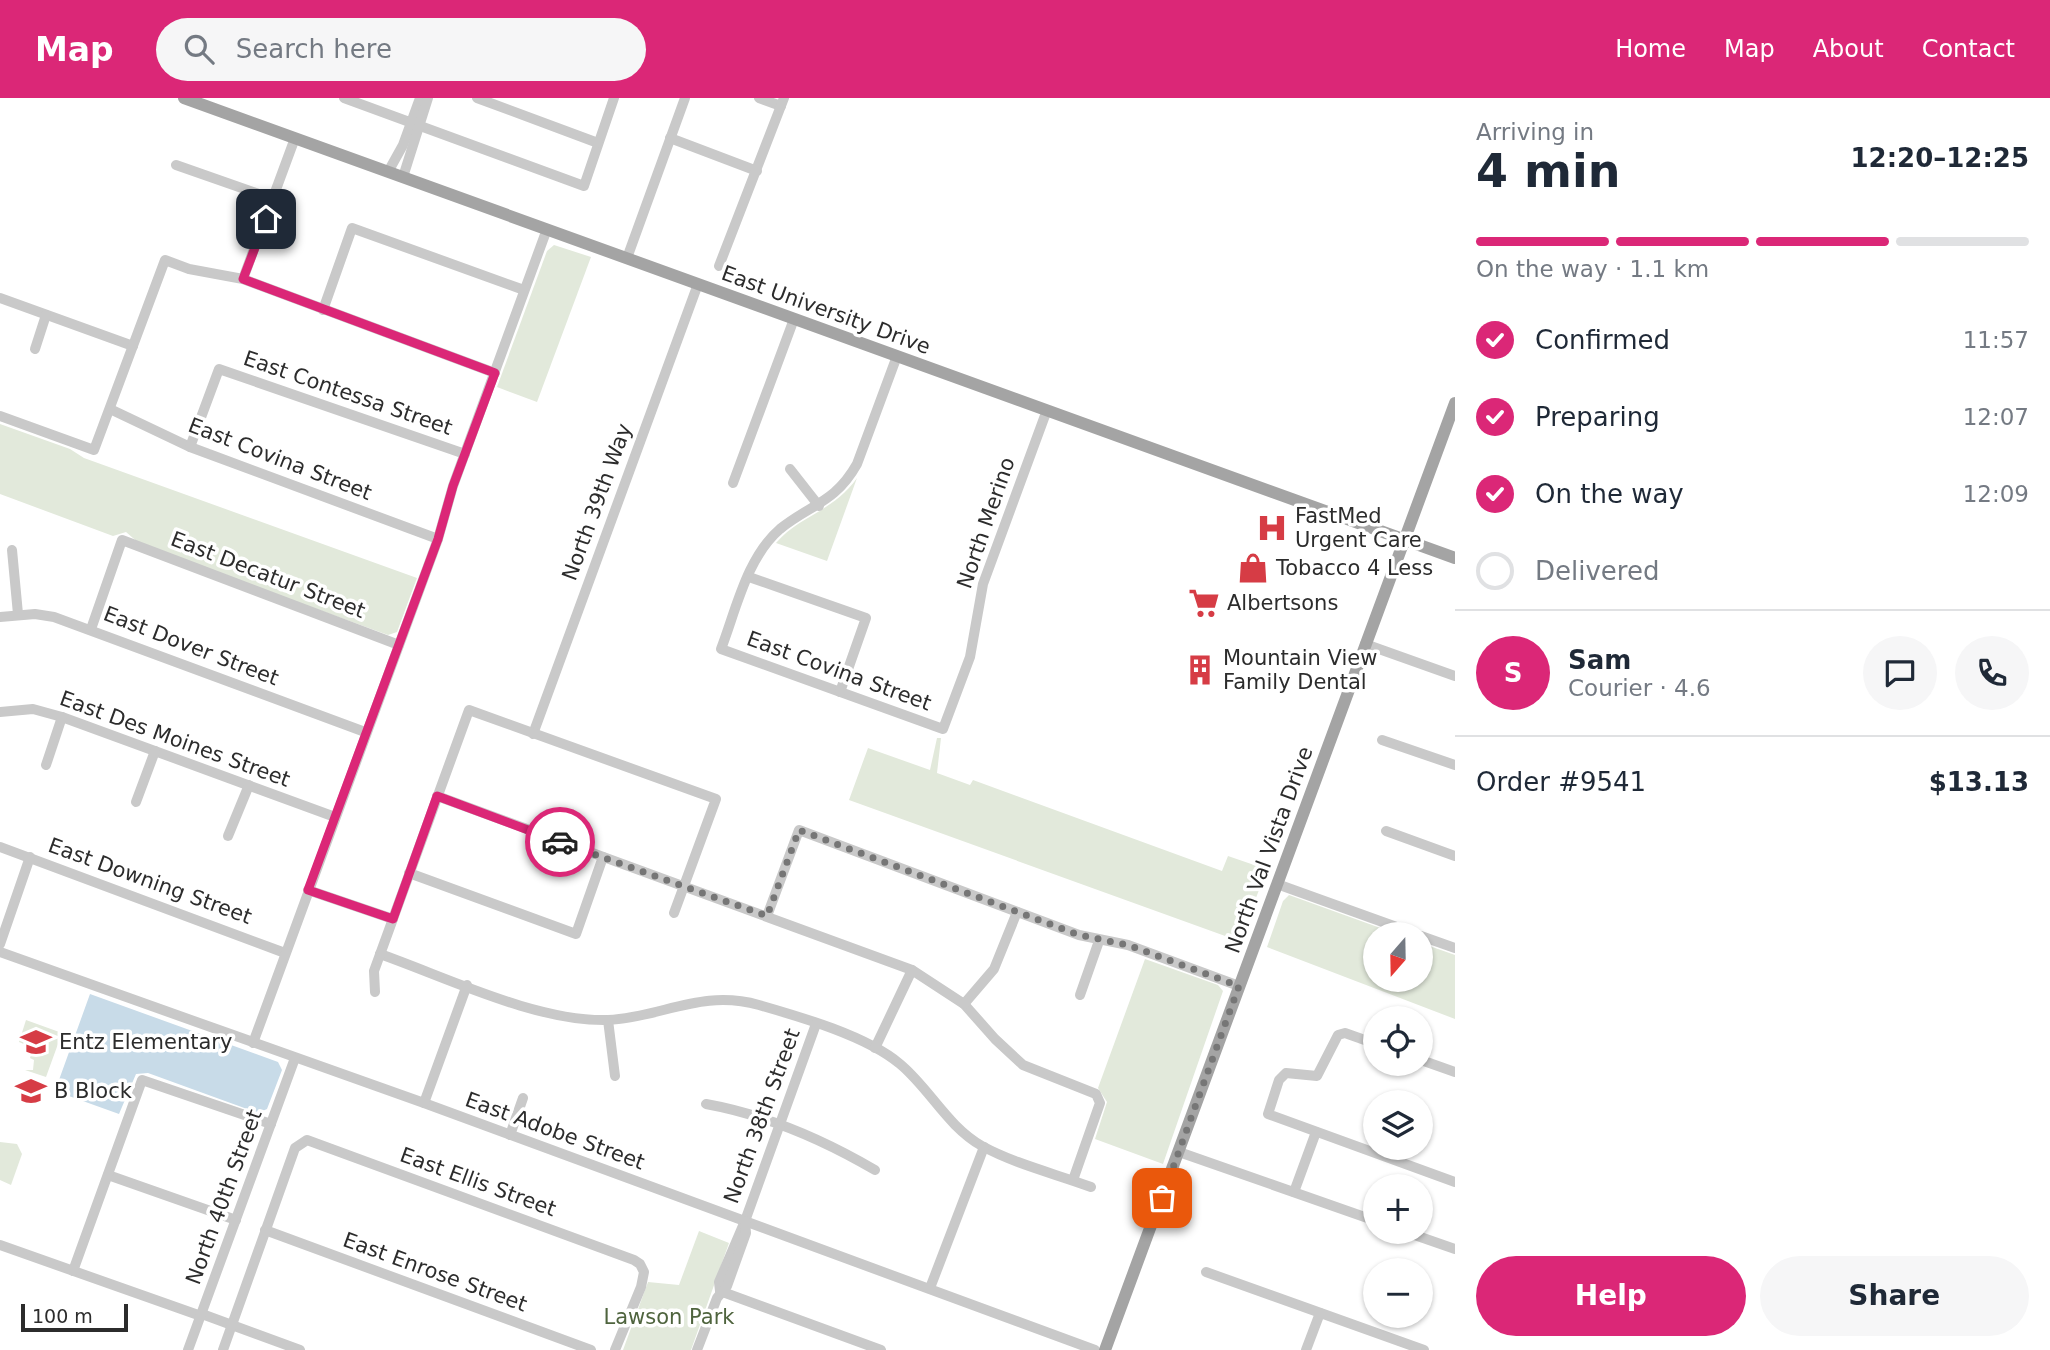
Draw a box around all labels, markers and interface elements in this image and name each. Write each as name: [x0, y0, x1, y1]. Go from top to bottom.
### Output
search box: [156, 18, 646, 81]
text: Map: [35, 30, 114, 69]
icon: search: [180, 30, 218, 68]
text: Search here: [236, 34, 392, 64]
text: Home: [1615, 35, 1686, 63]
text: Map: [1724, 35, 1775, 63]
text: About: [1813, 35, 1884, 63]
text: Contact: [1922, 35, 2015, 63]
text: Arriving in: [1476, 119, 1594, 145]
text: 12:20–12:25: [1850, 143, 2029, 173]
text: 4 min: [1476, 144, 1620, 198]
pin: [236, 189, 296, 249]
icon: home: [247, 200, 285, 238]
text: On the way · 1.1 km: [1476, 256, 1709, 282]
street label: East University Drive: [718, 261, 934, 359]
icon: check: [1476, 321, 1514, 359]
text: Confirmed: [1535, 325, 1670, 355]
text: 11:57: [1963, 327, 2029, 353]
street label: East Contessa Street: [240, 346, 456, 440]
icon: check: [1476, 398, 1514, 436]
text: Preparing: [1535, 402, 1660, 432]
text: 12:07: [1963, 404, 2029, 430]
street label: East Covina Street: [185, 413, 375, 505]
street label: North 39th Way: [557, 420, 637, 584]
street label: North Merino: [952, 454, 1020, 592]
icon: check: [1476, 475, 1514, 513]
text: On the way: [1535, 479, 1684, 509]
text: 12:09: [1963, 481, 2029, 507]
place label: FastMed Urgent Care: [1295, 504, 1422, 552]
hospital icon: FastMed Urgent Care: [1255, 511, 1289, 545]
street label: East Decatur Street: [167, 527, 369, 623]
shop icon: Tobacco 4 Less: [1236, 551, 1270, 585]
place label: Tobacco 4 Less: [1275, 556, 1433, 580]
text: Delivered: [1535, 556, 1659, 586]
supermarket icon: Albertsons: [1187, 586, 1221, 620]
place label: Albertsons: [1227, 591, 1338, 615]
street label: East Dover Street: [100, 602, 282, 690]
street label: East Covina Street: [744, 626, 934, 716]
button: chat: [1863, 636, 1937, 710]
button: phone: [1955, 636, 2029, 710]
text: Sam: [1568, 645, 1631, 675]
place label: Mountain View Family Dental: [1223, 646, 1377, 694]
building icon: Mountain View Family Dental: [1183, 653, 1217, 687]
text: S: [1504, 658, 1522, 688]
text: Courier · 4.6: [1568, 675, 1711, 701]
street label: East Des Moines Street: [57, 686, 293, 792]
street label: North Val Vista Drive: [1220, 743, 1318, 957]
text: Order #9541: [1476, 767, 1646, 797]
text: $13.13: [1929, 767, 2029, 797]
courier: [525, 807, 595, 877]
icon: car: [541, 823, 579, 861]
street label: East Downing Street: [45, 833, 255, 929]
north arrow: [1363, 922, 1433, 992]
map controls: [1363, 922, 1433, 1328]
button: locate: [1363, 1006, 1433, 1076]
school or university icon: Entz Elementary: [19, 1025, 53, 1059]
street label: North 38th Street: [719, 1025, 805, 1207]
place label: Entz Elementary: [59, 1030, 232, 1054]
school or university icon: B Block: [14, 1074, 48, 1108]
place label: B Block: [54, 1079, 133, 1103]
street label: East Adobe Street: [462, 1087, 648, 1175]
button: layers: [1363, 1090, 1433, 1160]
street label: North 40th Street: [181, 1106, 267, 1288]
street label: East Ellis Street: [397, 1143, 559, 1221]
pin: [1132, 1168, 1192, 1228]
button: +: [1363, 1174, 1433, 1244]
icon: bag: [1143, 1179, 1181, 1217]
street label: East Enrose Street: [340, 1228, 530, 1316]
button: Help: [1476, 1256, 1746, 1336]
button: Share: [1760, 1256, 2029, 1336]
button: −: [1363, 1258, 1433, 1328]
scale bar: [21, 1301, 128, 1333]
text: 100 m: [32, 1305, 93, 1327]
park label: Lawson Park: [604, 1305, 735, 1329]

